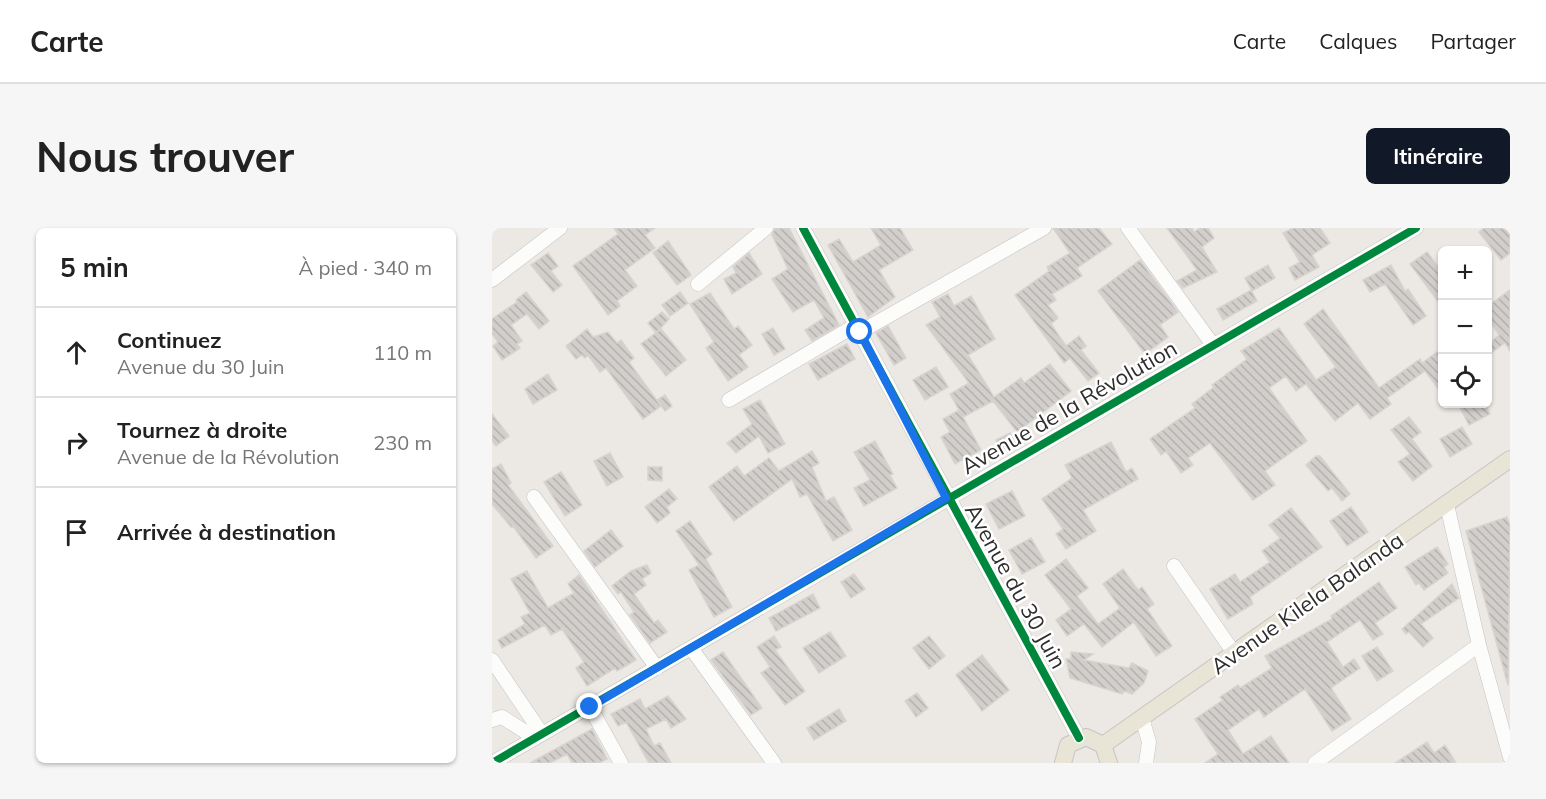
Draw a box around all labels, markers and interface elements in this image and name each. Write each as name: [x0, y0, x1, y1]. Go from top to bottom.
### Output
text: Carte: [30, 24, 104, 59]
text: Carte: [1233, 28, 1286, 54]
text: Calques: [1319, 28, 1397, 54]
text: Partager: [1430, 28, 1516, 54]
button: Itinéraire: [1366, 128, 1510, 184]
text: Nous trouver: [36, 130, 294, 183]
map controls: [1438, 246, 1492, 408]
button: +: [1438, 246, 1492, 300]
text: 5 min: [60, 251, 129, 284]
text: À pied · 340 m: [299, 255, 432, 280]
button: −: [1438, 300, 1492, 354]
route start: [846, 318, 872, 344]
text: Continuez: [117, 326, 222, 354]
street label: Avenue de la Révolution: [956, 334, 1182, 480]
icon: ahead: [60, 336, 93, 369]
text: 110 m: [373, 340, 432, 365]
text: Avenue du 30 Juin: [117, 354, 284, 379]
button: locate: [1438, 354, 1492, 408]
text: Tournez à droite: [117, 416, 287, 444]
icon: right: [60, 426, 93, 459]
text: 230 m: [373, 430, 432, 455]
text: Avenue de la Révolution: [117, 444, 339, 469]
street label: Avenue du 30 Juin: [959, 499, 1073, 673]
icon: arrive: [60, 516, 93, 549]
text: Arrivée à destination: [117, 518, 336, 546]
street label: Avenue Kilela Balanda: [1205, 526, 1409, 680]
route end: [576, 693, 602, 719]

